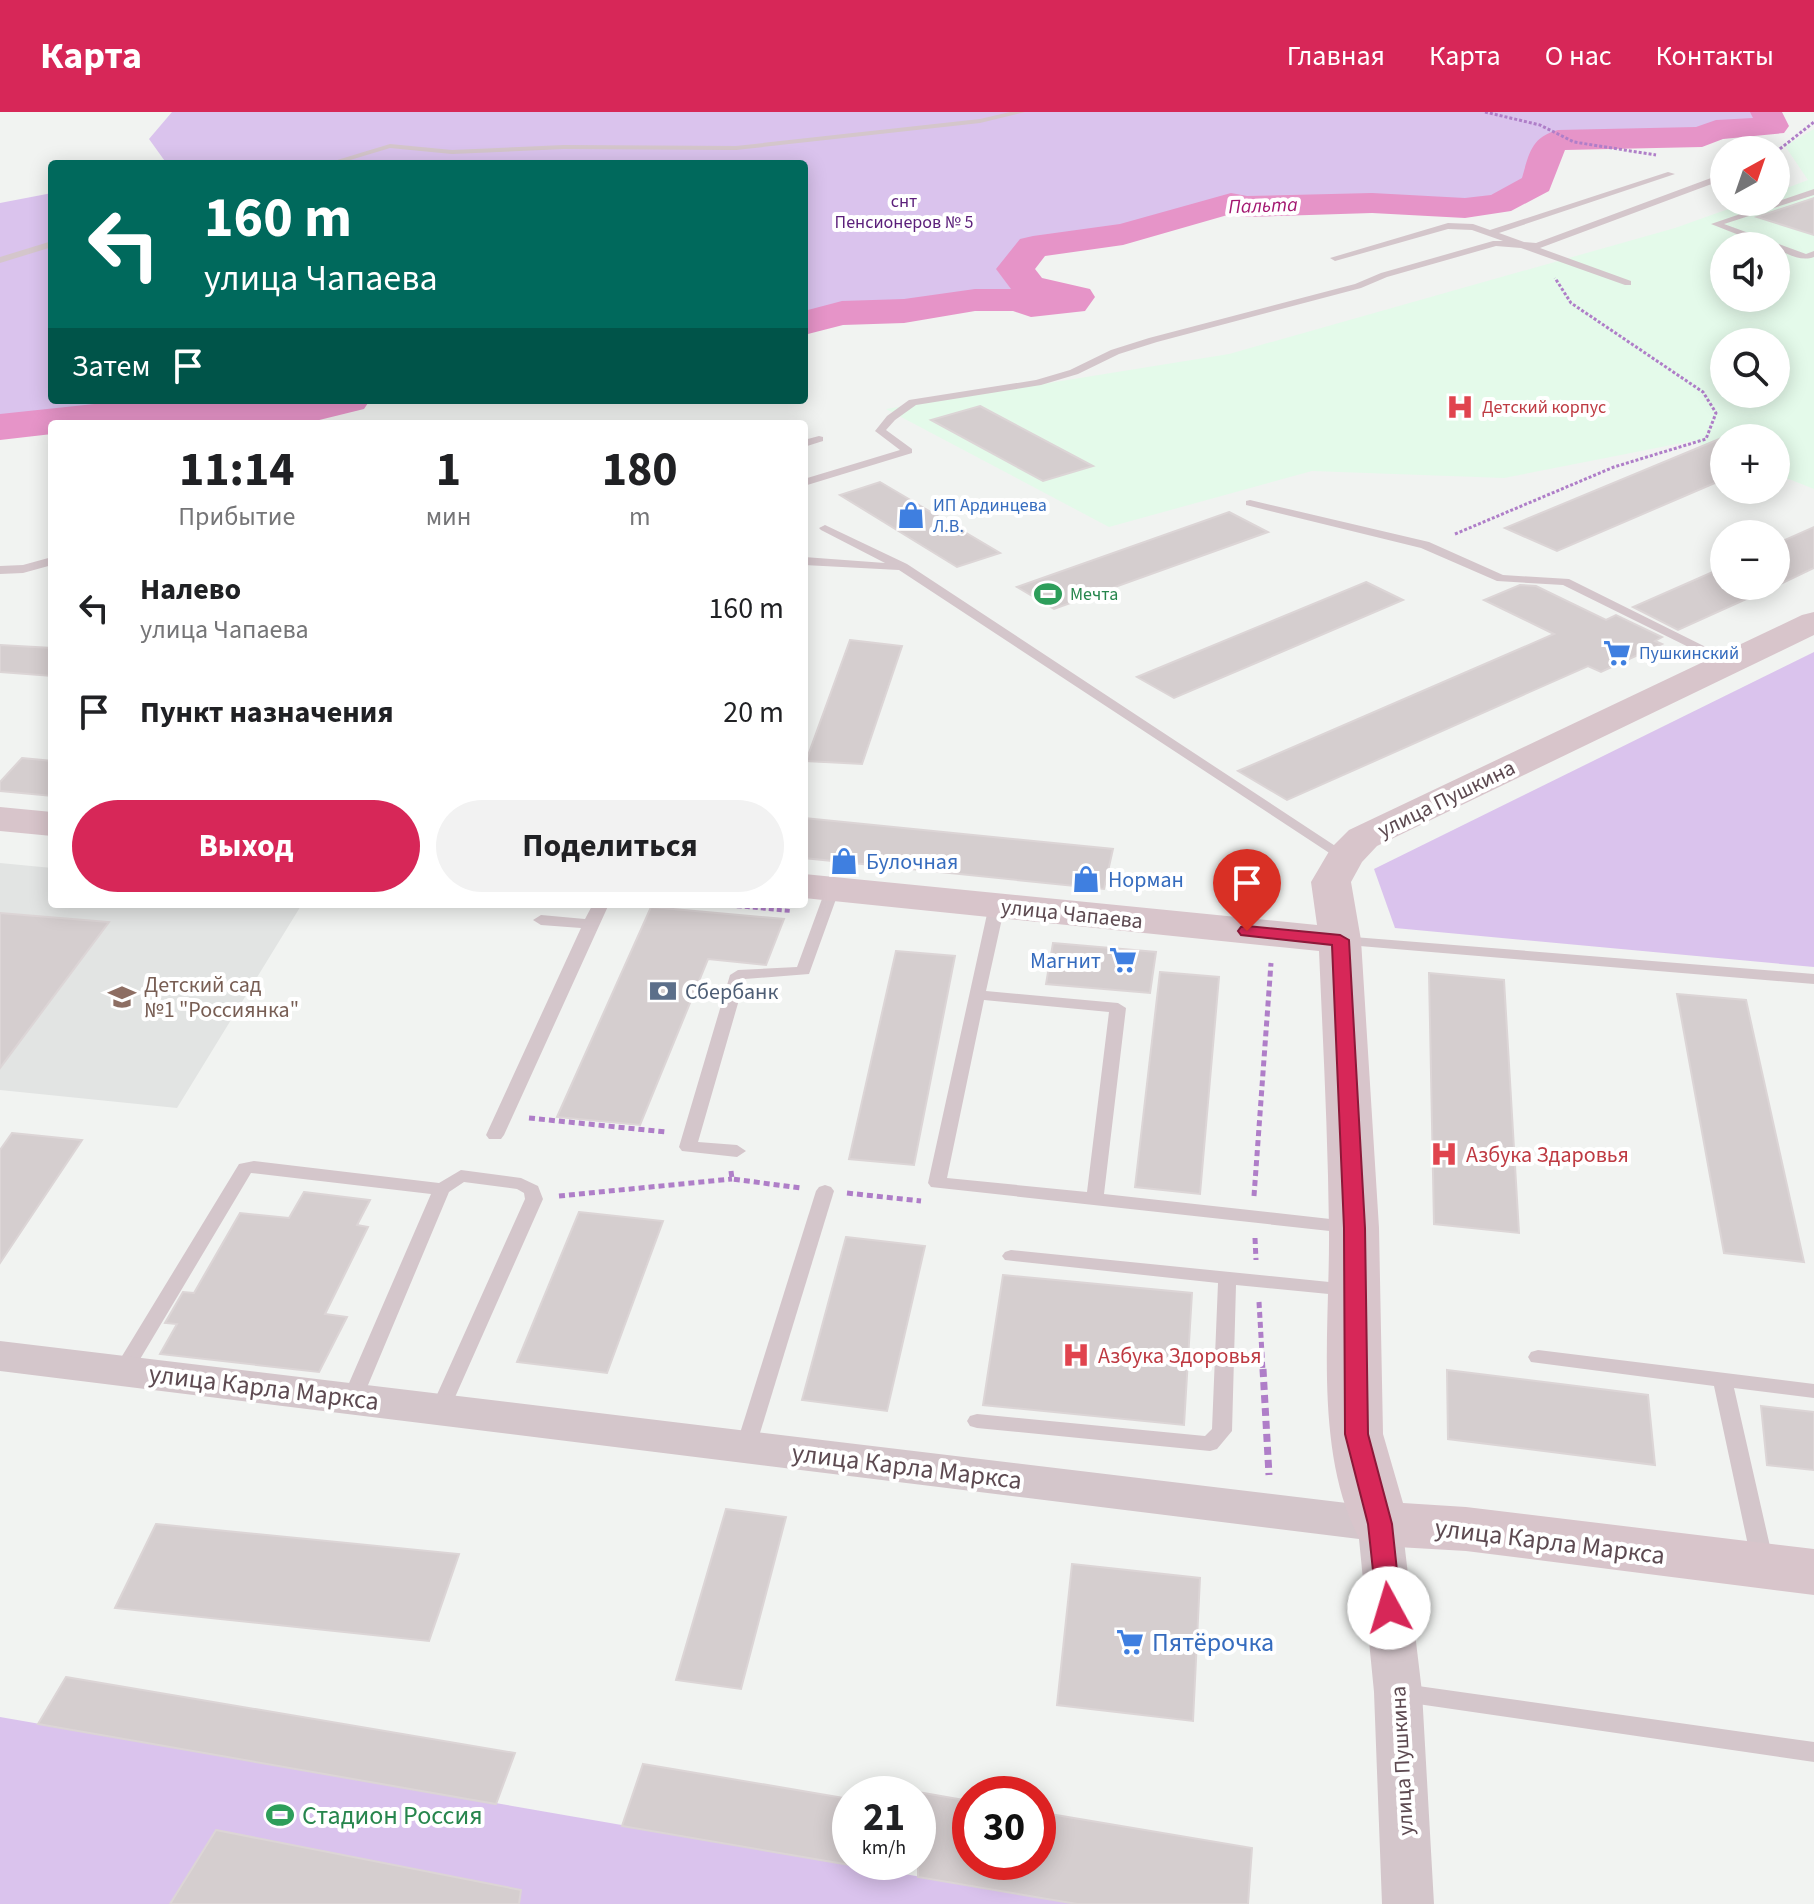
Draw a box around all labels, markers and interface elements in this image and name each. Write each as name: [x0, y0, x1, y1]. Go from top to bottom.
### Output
text: Карта: [40, 29, 142, 83]
text: Главная: [1287, 36, 1385, 76]
text: Карта: [1429, 36, 1501, 76]
text: О нас: [1545, 36, 1612, 76]
text: Контакты: [1656, 36, 1774, 76]
north arrow: [1710, 136, 1790, 216]
map controls: [1710, 136, 1790, 600]
text: 160 m: [204, 179, 352, 258]
park label: снт Пенсионеров № 5: [835, 189, 974, 235]
water label: Пальта: [1228, 191, 1299, 221]
icon: left: [72, 192, 176, 296]
button: sound: [1710, 232, 1790, 312]
text: улица Чапаева: [204, 253, 438, 304]
button: search: [1710, 328, 1790, 408]
icon: arrive: [166, 344, 210, 388]
text: Затем: [72, 345, 150, 388]
hospital icon: Детский корпус: [1445, 392, 1475, 422]
place label: Детский корпус: [1482, 395, 1606, 420]
button: +: [1710, 424, 1790, 504]
text: 11:14: [179, 436, 295, 504]
text: 1: [436, 436, 461, 504]
text: 180: [602, 436, 678, 504]
place label: ИП Ардинцева Л.В.: [933, 493, 1047, 539]
text: Прибытие: [178, 498, 295, 535]
text: мин: [426, 498, 471, 535]
text: m: [629, 498, 650, 535]
shop icon: ИП Ардинцева Л.В.: [896, 500, 926, 530]
button: −: [1710, 520, 1790, 600]
text: Налево: [140, 568, 241, 611]
sports icon: Мечта: [1033, 579, 1063, 609]
place label: Мечта: [1070, 582, 1118, 607]
icon: left: [72, 586, 116, 630]
text: 160 m: [708, 587, 784, 630]
text: улица Чапаева: [140, 611, 309, 648]
supermarket icon: Пушкинский: [1602, 638, 1632, 668]
place label: Пушкинский: [1639, 641, 1739, 666]
icon: arrive: [72, 690, 116, 734]
text: Пункт назначения: [140, 691, 394, 734]
text: 20 m: [723, 691, 784, 734]
street label: улица Пушкина: [1372, 752, 1521, 846]
button: Выход: [72, 800, 420, 892]
button: Поделиться: [436, 800, 784, 892]
shop icon: Булочная: [829, 846, 859, 876]
place label: Булочная: [866, 846, 958, 878]
pin: [1213, 849, 1281, 931]
icon: arrive: [1225, 861, 1269, 905]
shop icon: Норман: [1071, 864, 1101, 894]
place label: Норман: [1108, 864, 1184, 896]
street label: улица Чапаева: [999, 891, 1145, 937]
place label: Магнит: [1030, 945, 1101, 977]
supermarket icon: Магнит: [1108, 945, 1138, 975]
place label: Детский сад №1 "Россиянка": [144, 969, 299, 1026]
bank icon: Сбербанк: [648, 976, 678, 1006]
place label: Сбербанк: [685, 976, 778, 1008]
school or university icon: Детский сад №1 "Россиянка": [107, 982, 137, 1012]
hospital icon: Азбука Здаровья: [1429, 1139, 1459, 1169]
place label: Азбука Здаровья: [1466, 1139, 1629, 1171]
hospital icon: Азбука Здоровья: [1061, 1340, 1091, 1370]
place label: Азбука Здоровья: [1098, 1340, 1262, 1372]
street label: улица Карла Маркса: [147, 1355, 381, 1420]
street label: улица Карла Маркса: [790, 1434, 1024, 1499]
street label: улица Карла Маркса: [1433, 1509, 1667, 1574]
position arrow: [1347, 1566, 1431, 1650]
place label: Пятёрочка: [1152, 1624, 1274, 1661]
supermarket icon: Пятёрочка: [1115, 1627, 1145, 1657]
street label: улица Пушкина: [1382, 1685, 1422, 1837]
speed limit sign: 30: [952, 1776, 1056, 1880]
text: 21: [863, 1789, 905, 1846]
place label: Стадион Россия: [302, 1797, 483, 1834]
sports icon: Стадион Россия: [265, 1800, 295, 1830]
text: km/h: [862, 1834, 906, 1862]

